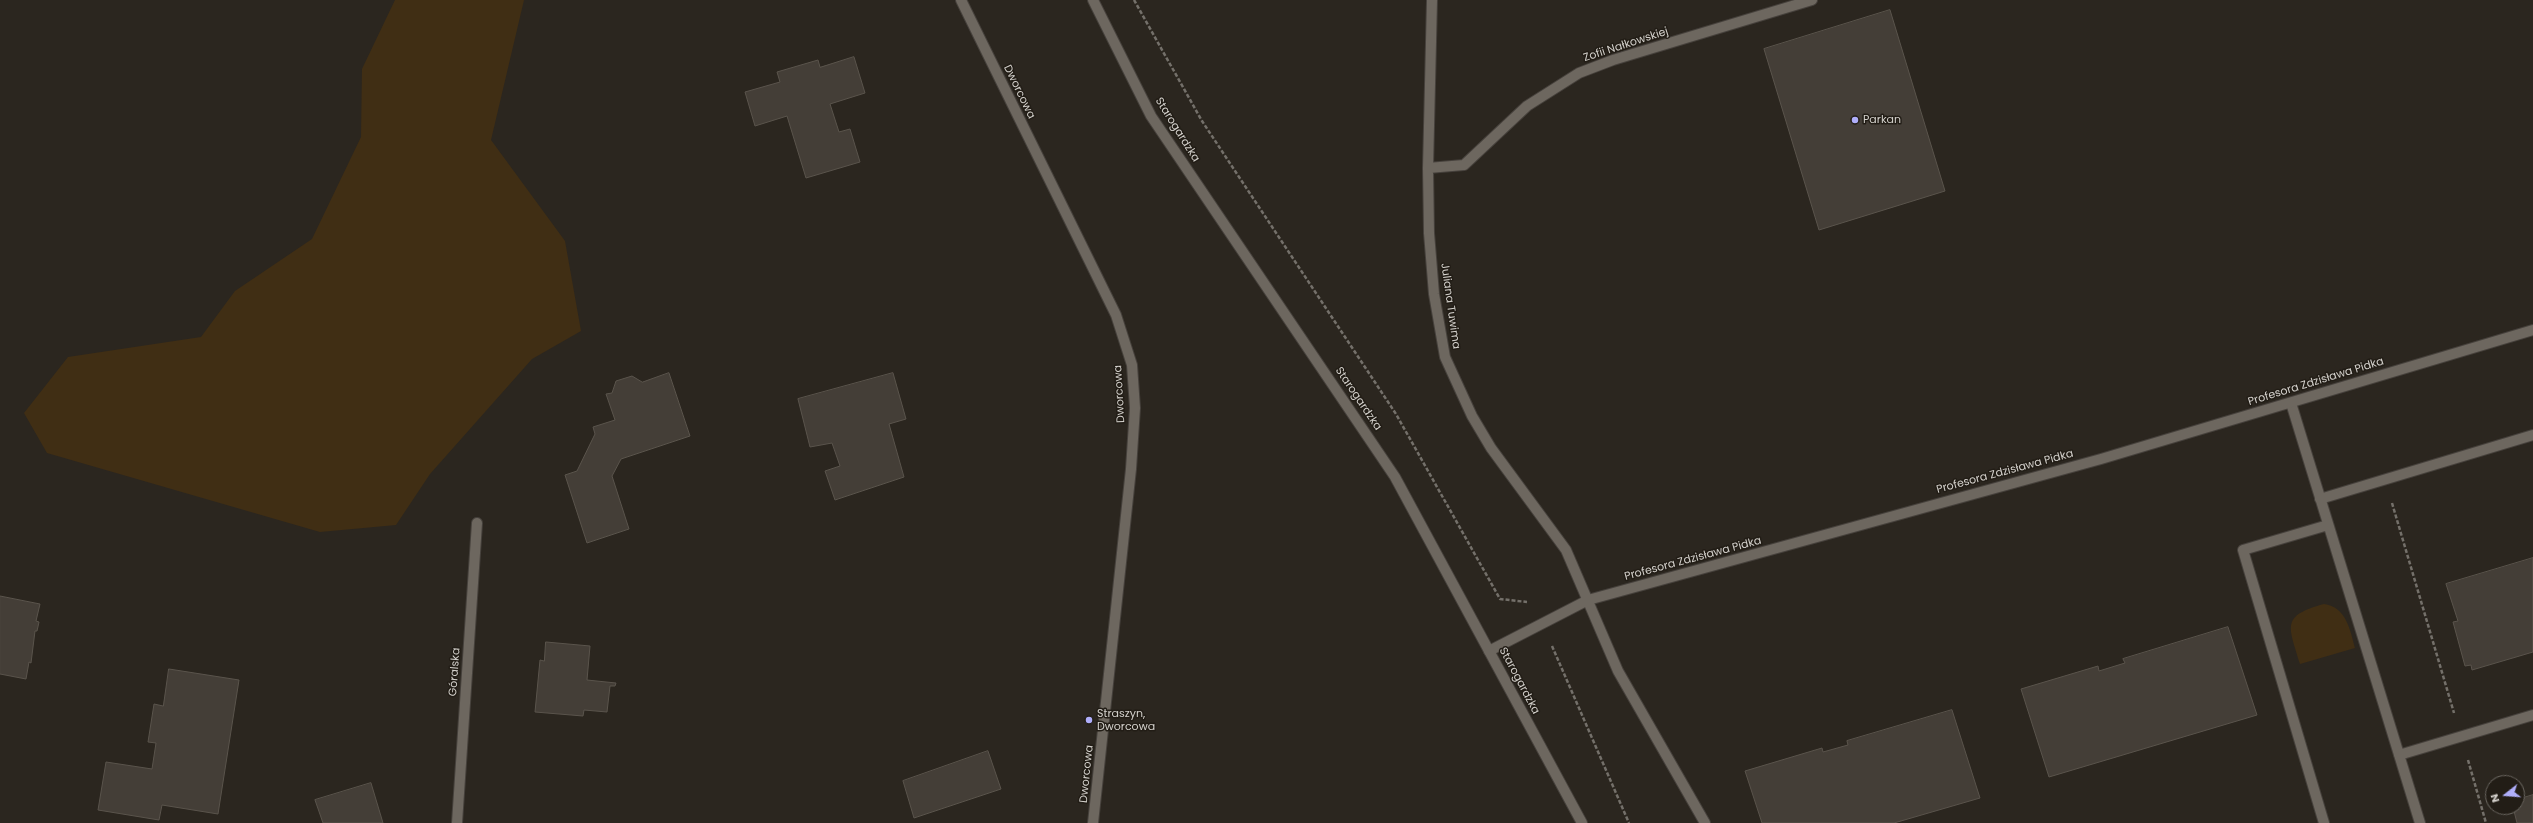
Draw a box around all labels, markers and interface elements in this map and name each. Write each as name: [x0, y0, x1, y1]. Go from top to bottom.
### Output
street label: Zofii Nałkowskiej: [1582, 25, 1670, 65]
street label: Dworcowa: [1000, 63, 1038, 121]
street label: Starogardzka: [1152, 95, 1202, 165]
place label: Parkan: [1863, 113, 1901, 127]
marker: Parkan: [1850, 115, 1860, 125]
street label: Juliana Tuwima: [1437, 262, 1463, 350]
street label: Profesora Zdzisława Pidka: [2247, 355, 2385, 409]
street label: Dworcowa: [1112, 365, 1128, 423]
street label: Starogardzka: [1332, 365, 1384, 433]
street label: Profesora Zdzisława Pidka: [1935, 447, 2075, 497]
street label: Profesora Zdzisława Pidka: [1623, 534, 1763, 584]
street label: Starogardzka: [1496, 645, 1542, 717]
street label: Góralska: [447, 647, 463, 697]
place label: Straszyn, Dworcowa: [1097, 707, 1155, 733]
marker: Straszyn, Dworcowa: [1084, 715, 1094, 725]
street label: Dworcowa: [1077, 744, 1097, 804]
north arrow: [2485, 775, 2525, 815]
text: N: [2486, 792, 2503, 805]

